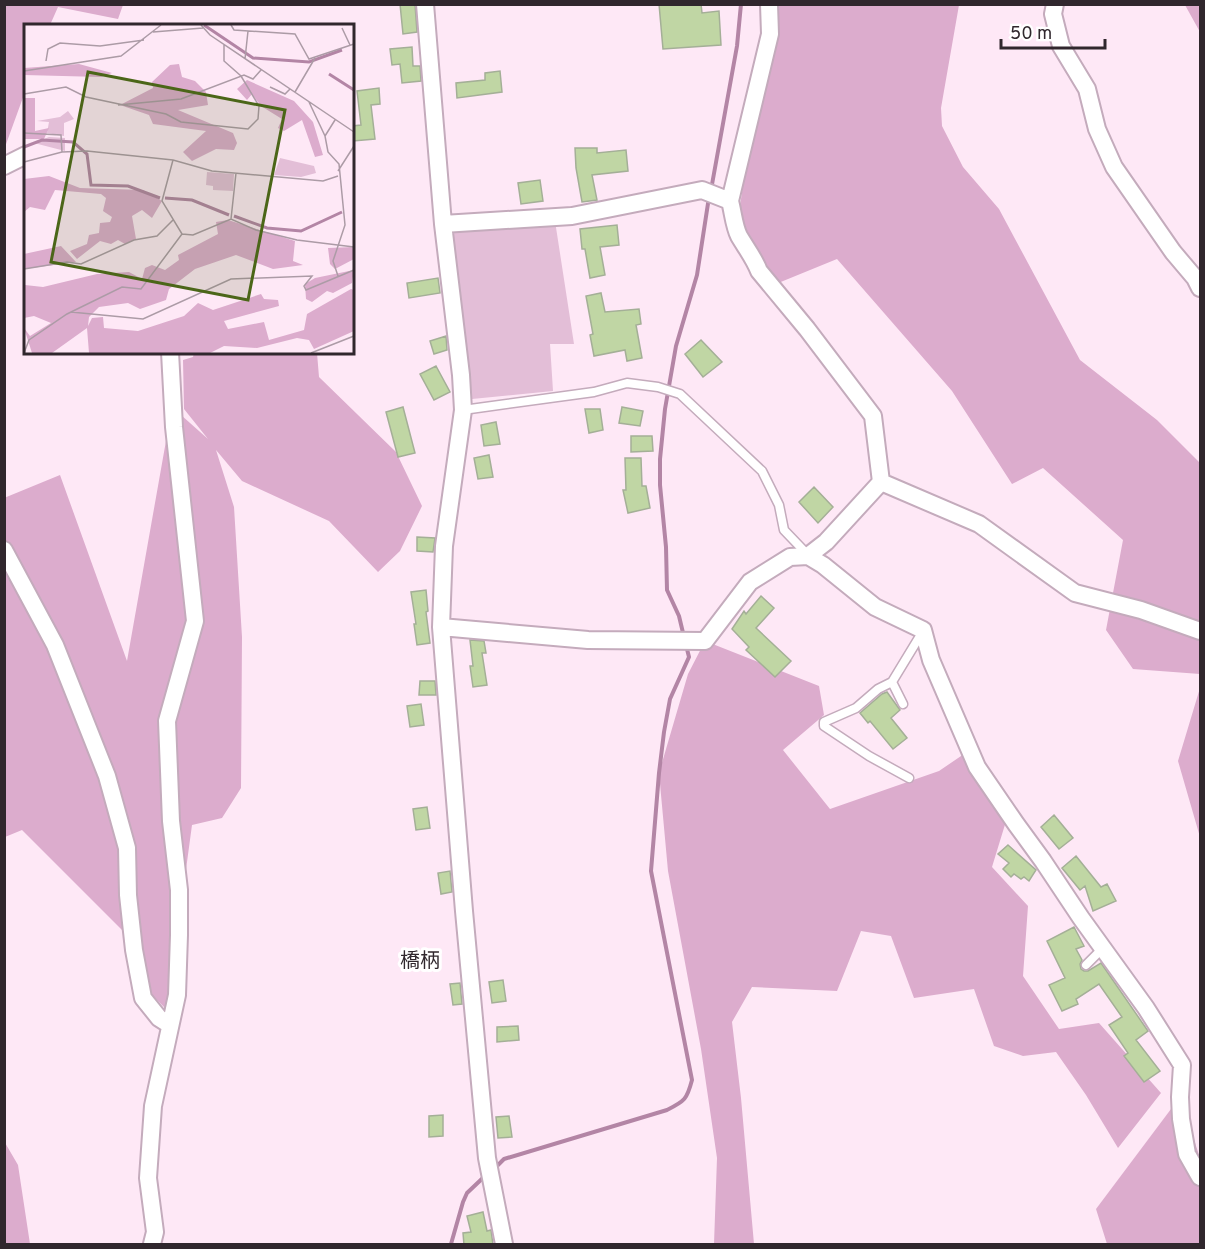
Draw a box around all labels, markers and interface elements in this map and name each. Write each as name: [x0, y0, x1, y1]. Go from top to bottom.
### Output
scale bar: [1001, 12, 1104, 50]
text: 50 m: [1010, 23, 1052, 46]
inset map: [24, 24, 354, 354]
district label: 橋柄: [400, 949, 440, 975]

